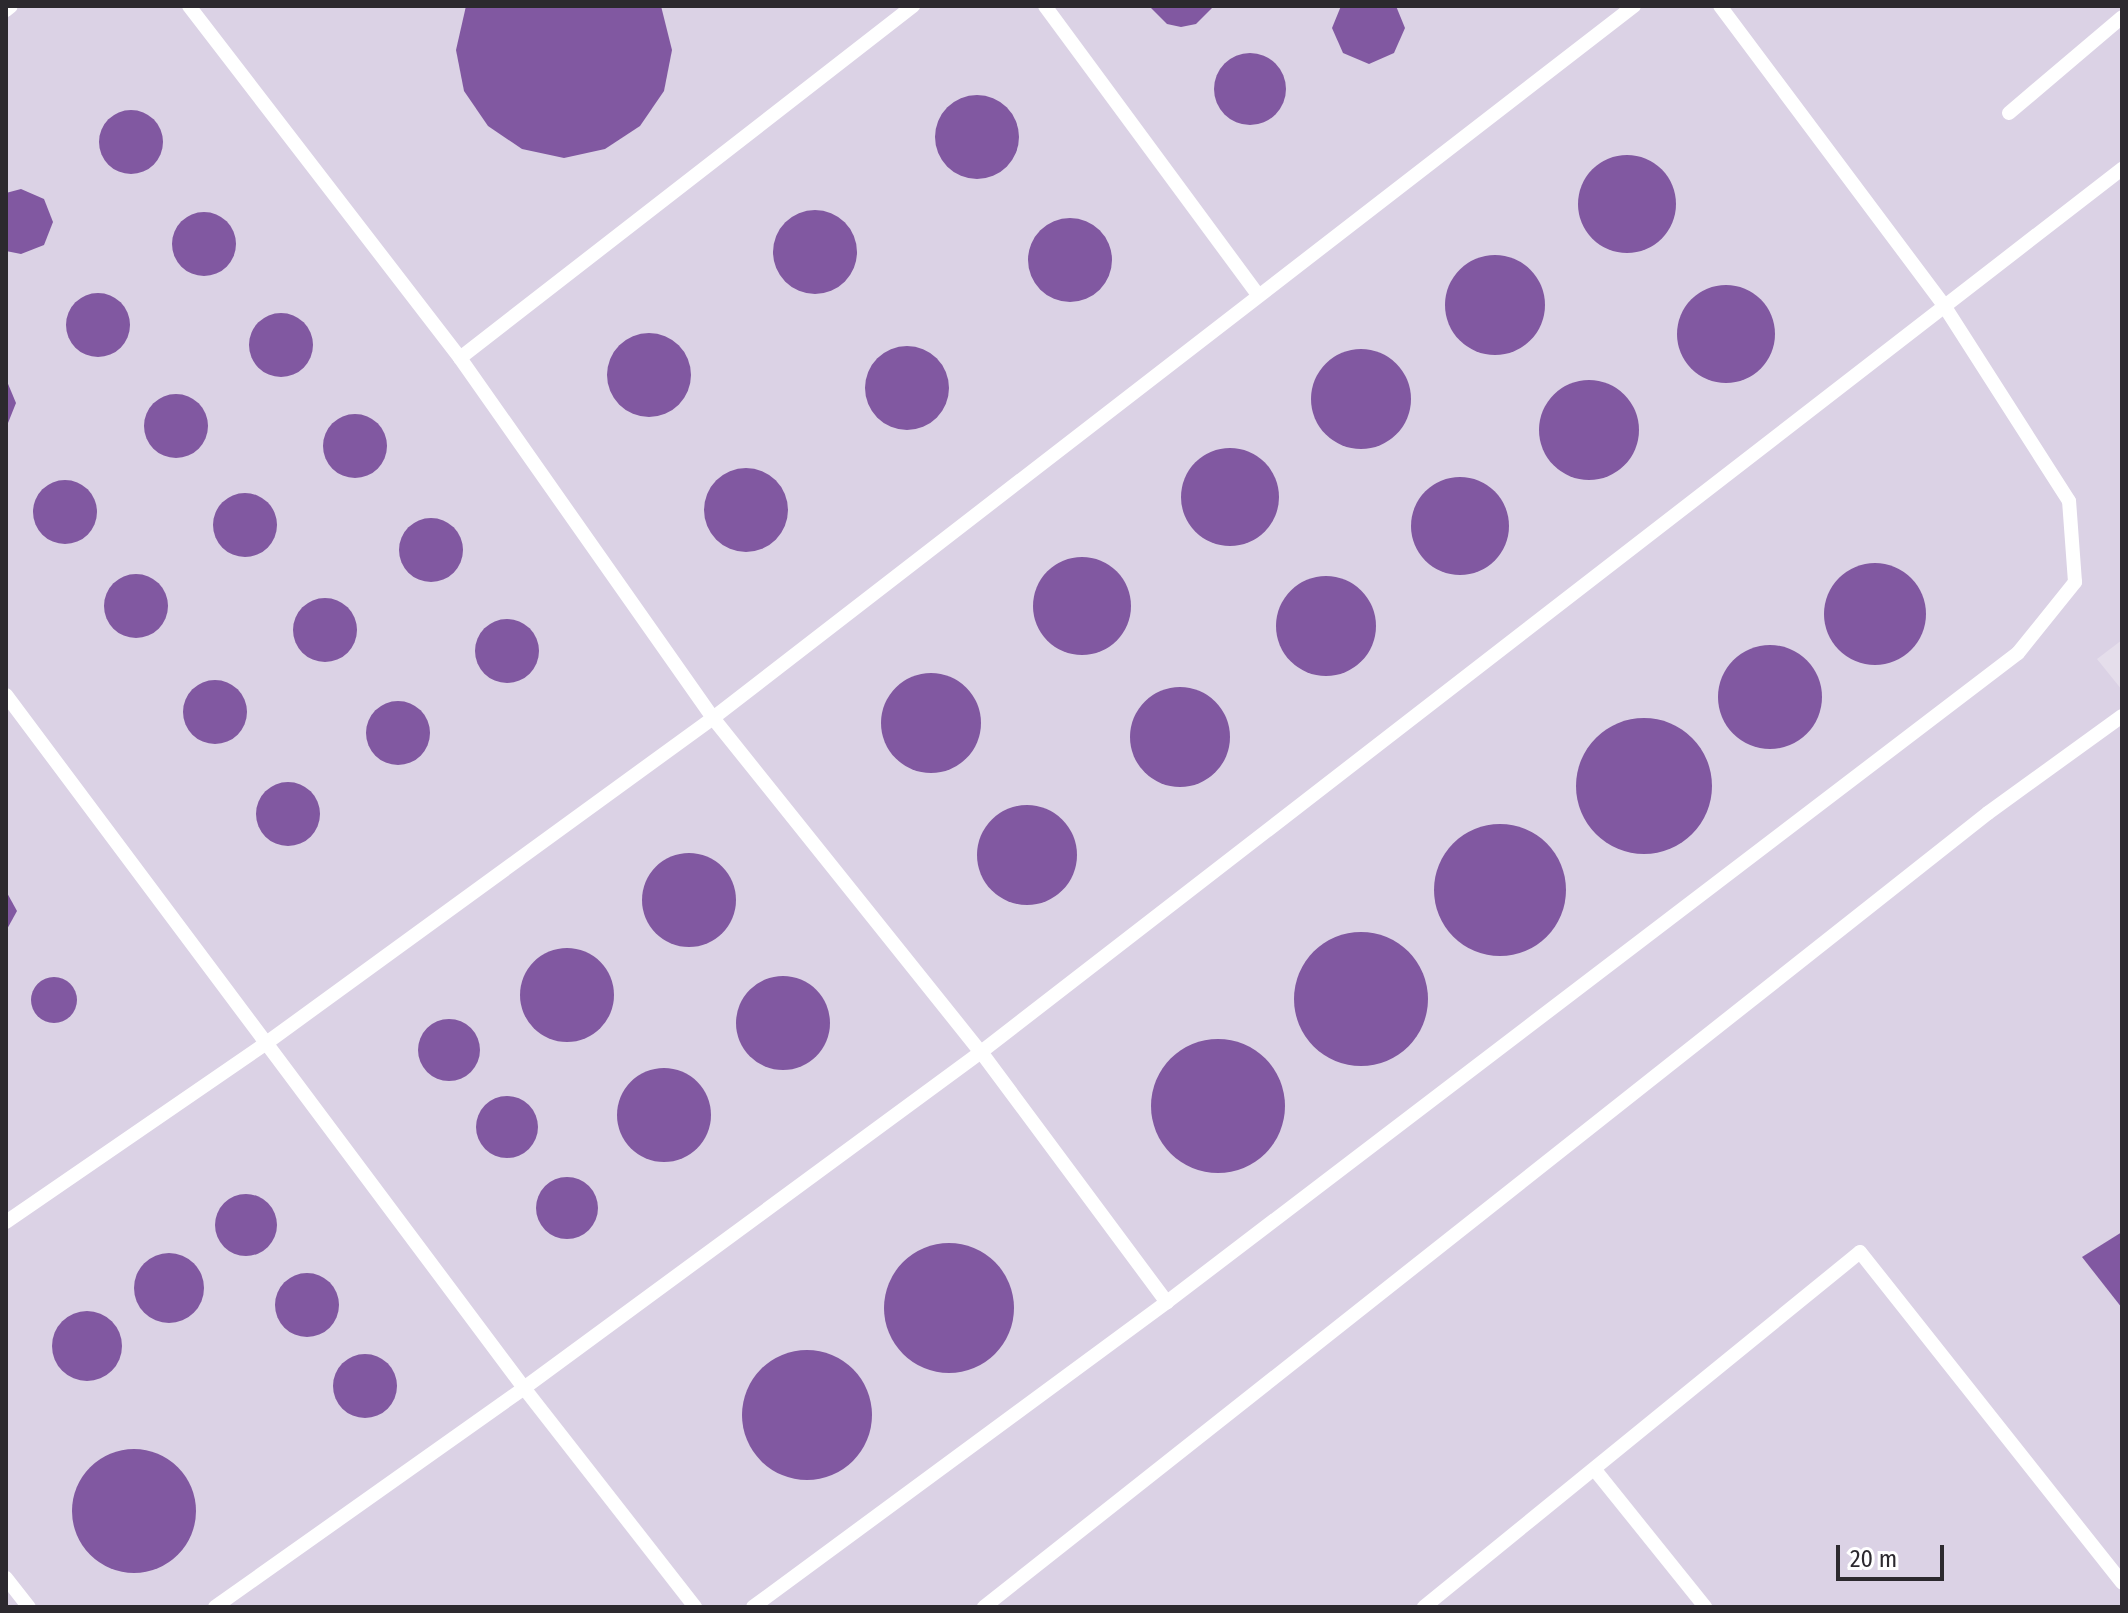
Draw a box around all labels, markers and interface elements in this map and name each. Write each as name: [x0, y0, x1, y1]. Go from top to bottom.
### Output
scale bar: [1840, 1529, 1948, 1579]
text: 20 m: [1850, 1545, 1897, 1573]

